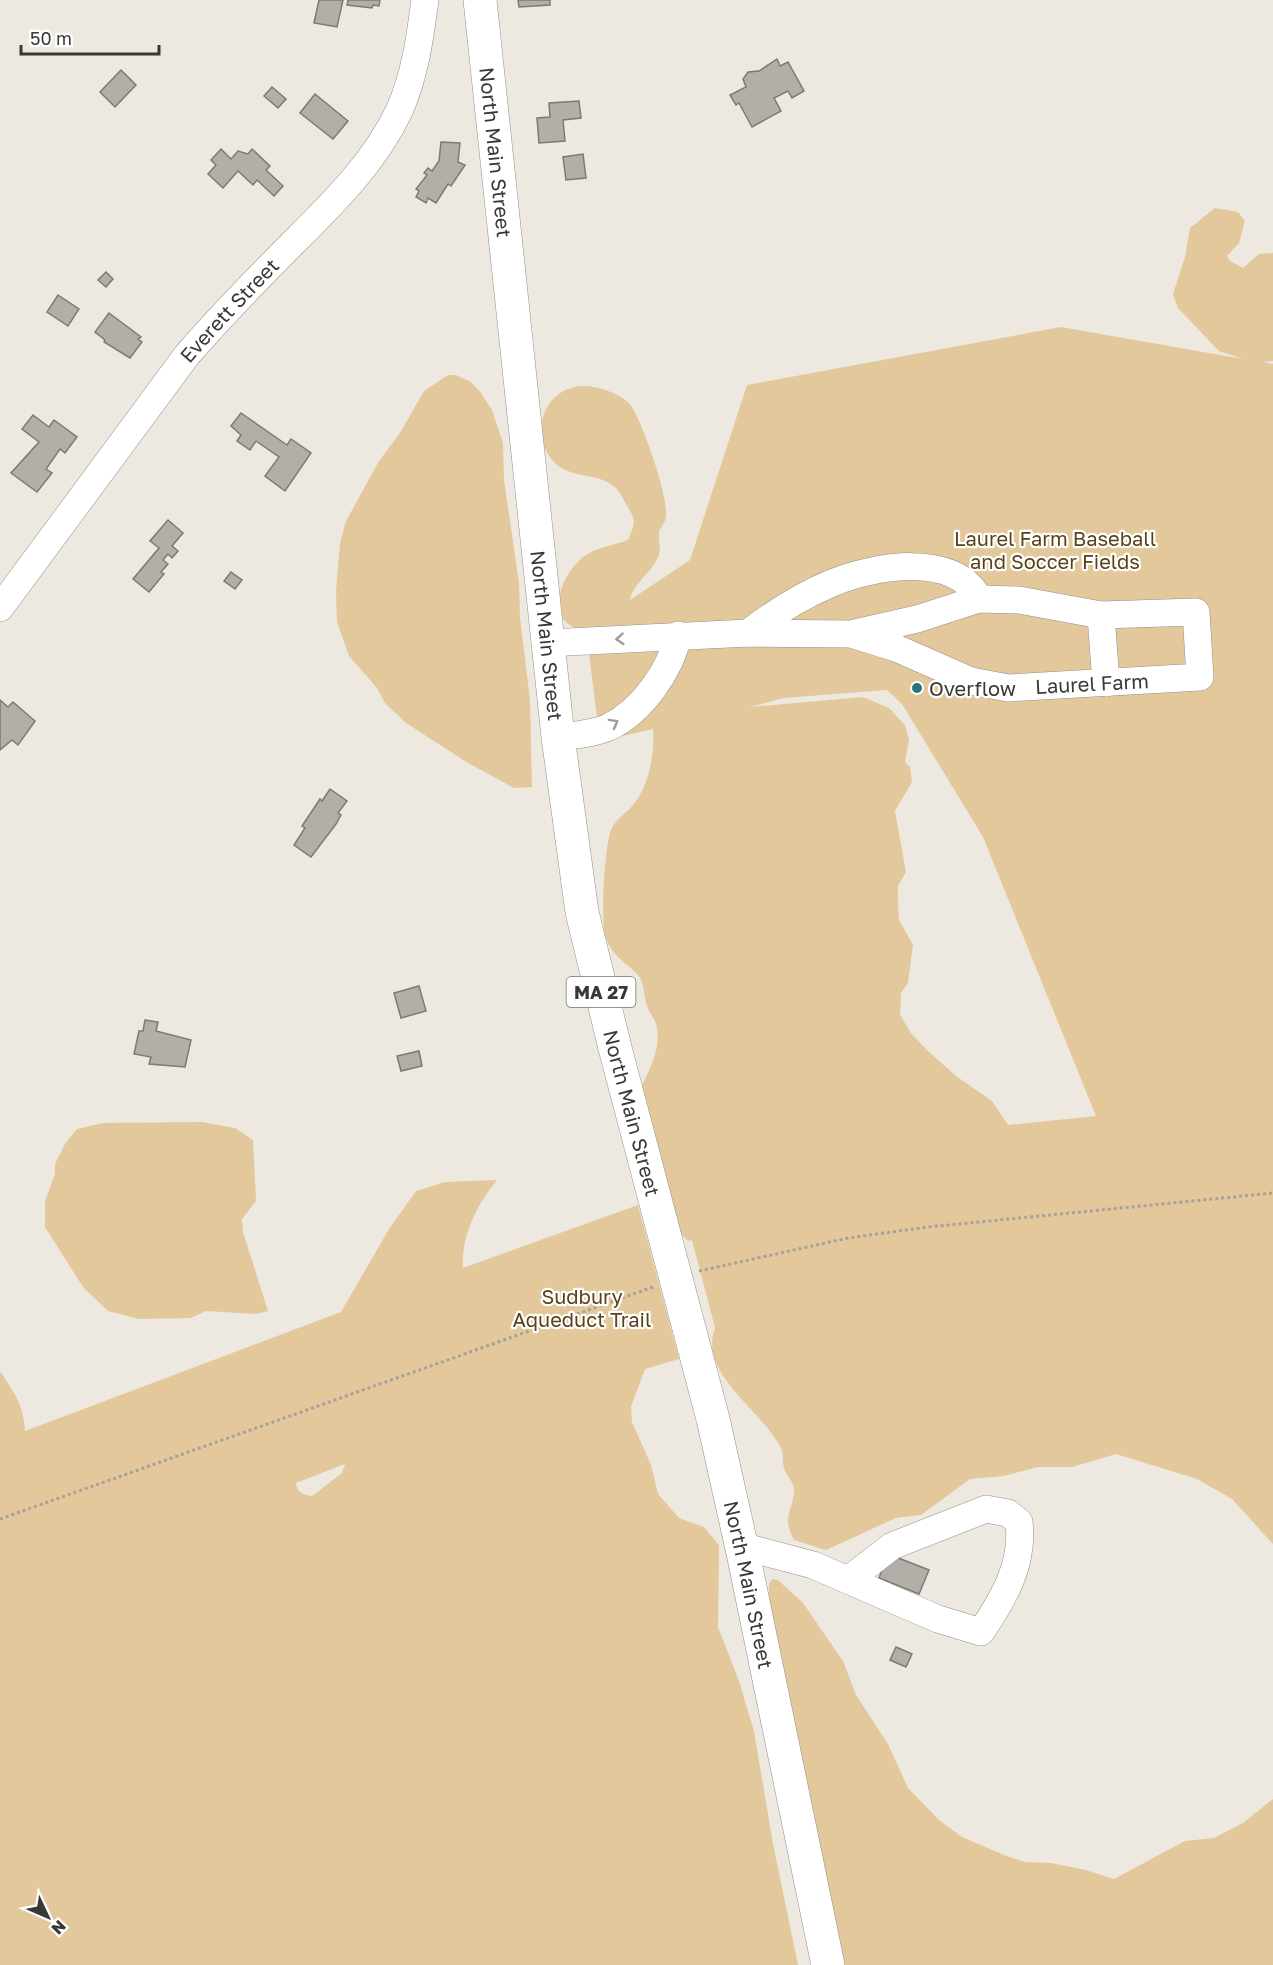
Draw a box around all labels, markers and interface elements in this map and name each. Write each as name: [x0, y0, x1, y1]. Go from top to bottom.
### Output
scale bar: [21, 18, 159, 56]
text: 50 m: [30, 27, 72, 49]
street label: North Main Street: [475, 66, 517, 239]
street label: Everett Street: [174, 253, 283, 367]
park label: Laurel Farm Baseball and Soccer Fields: [954, 526, 1156, 573]
street label: North Main Street: [526, 549, 568, 722]
one-way arrow: [615, 632, 624, 645]
street label: Laurel Farm: [1034, 668, 1150, 698]
place label: Overflow: [929, 676, 1016, 700]
marker: Overflow: [910, 681, 924, 695]
one-way arrow: [608, 719, 618, 730]
road number: MA 27: [566, 977, 636, 1007]
street label: North Main Street: [599, 1027, 666, 1199]
park label: Sudbury Aqueduct Trail: [513, 1284, 651, 1331]
street label: North Main Street: [720, 1498, 779, 1671]
north arrow: [18, 1887, 78, 1947]
text: N: [47, 1916, 70, 1939]

